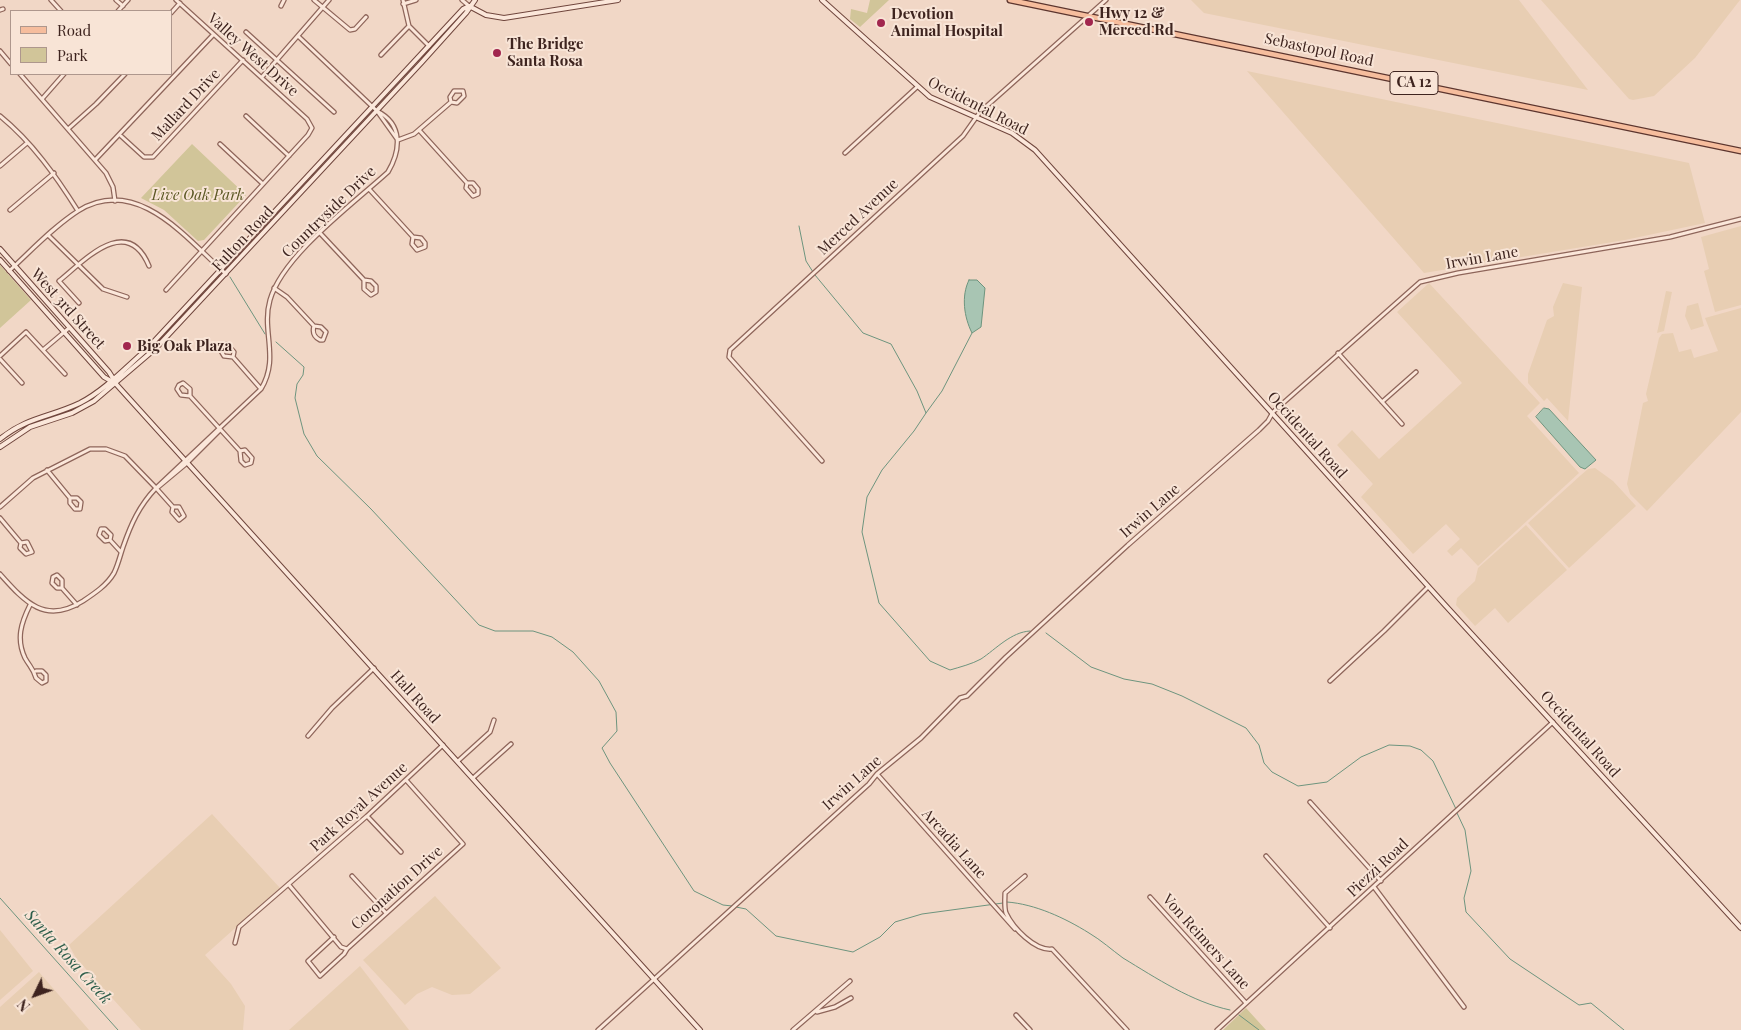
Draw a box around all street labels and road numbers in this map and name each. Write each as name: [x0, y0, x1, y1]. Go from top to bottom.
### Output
street label: Valley West Drive: [204, 10, 302, 100]
street label: Sebastopol Road: [1263, 30, 1375, 70]
street label: Mallard Drive: [148, 65, 224, 145]
road number: CA 12: [1390, 72, 1438, 95]
street label: Occidental Road: [925, 73, 1031, 139]
street label: Countryside Drive: [278, 163, 380, 261]
street label: Merced Avenue: [814, 175, 902, 259]
street label: Fulton Road: [208, 203, 278, 275]
street label: Irwin Lane: [1444, 243, 1520, 273]
street label: West 3rd Street: [27, 265, 109, 353]
street label: Occidental Road: [1263, 388, 1351, 482]
street label: Irwin Lane: [1116, 480, 1184, 542]
street label: Hall Road: [387, 667, 443, 727]
street label: Occidental Road: [1536, 687, 1624, 781]
street label: Irwin Lane: [819, 752, 885, 814]
street label: Park Royal Avenue: [307, 759, 411, 855]
street label: Arcadia Lane: [918, 805, 990, 883]
street label: Piezzi Road: [1344, 835, 1412, 901]
street label: Coronation Drive: [348, 842, 446, 934]
street label: Von Reimers Lane: [1158, 891, 1254, 993]

